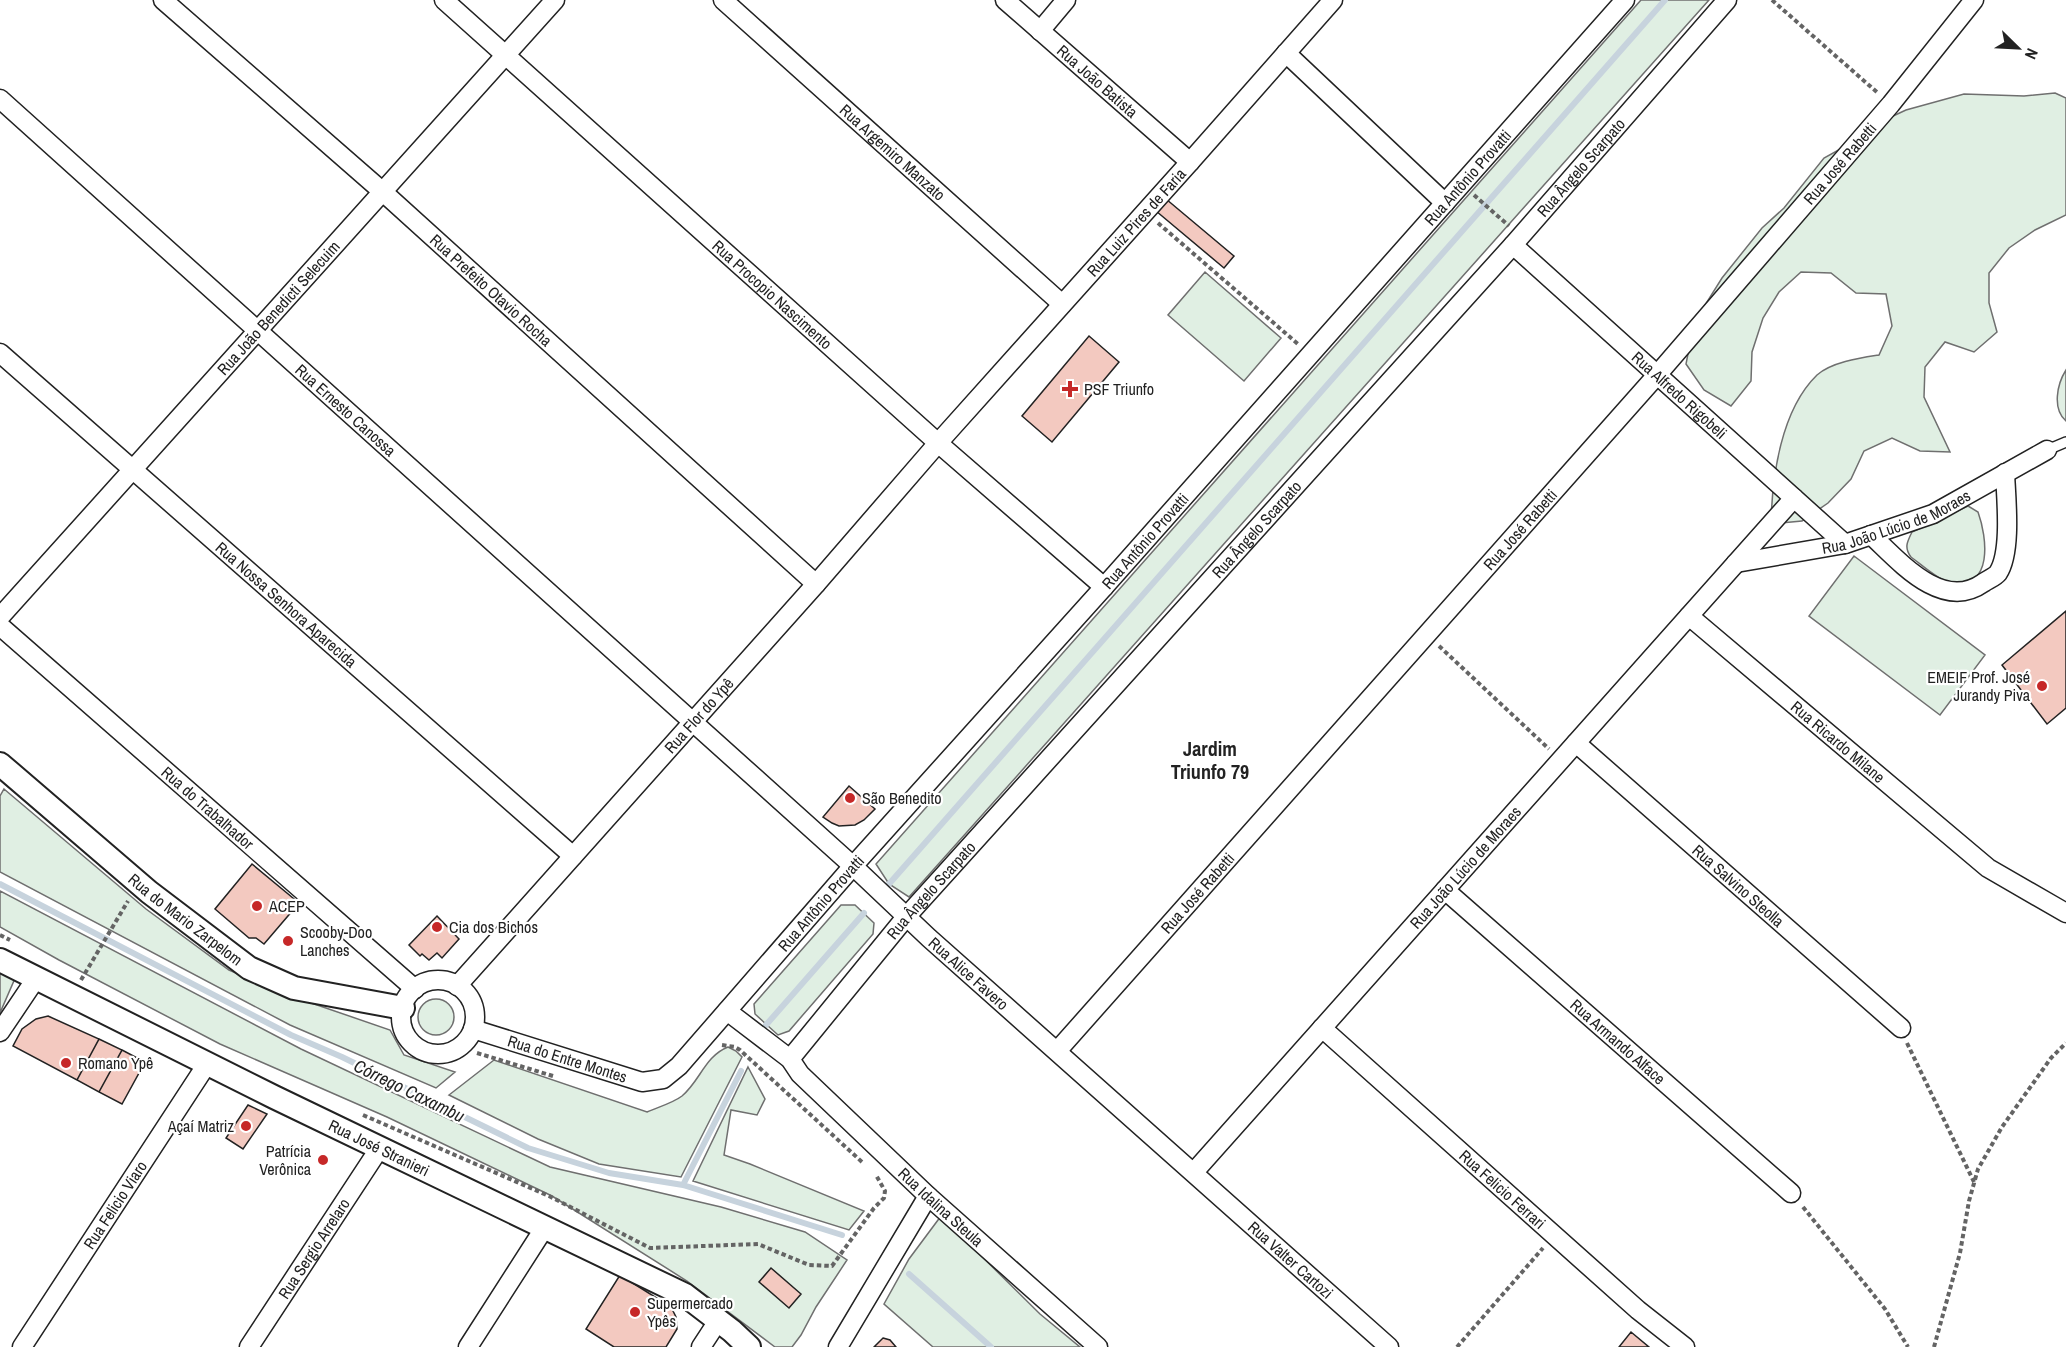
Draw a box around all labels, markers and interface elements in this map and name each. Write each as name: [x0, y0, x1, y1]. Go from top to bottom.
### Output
north arrow: [1988, 18, 2048, 78]
street label: Rua João Batista: [1052, 40, 1143, 123]
text: N: [2020, 45, 2044, 63]
street label: Rua Argemiro Manzato: [835, 99, 950, 205]
street label: Rua Ângelo Scarpato: [1532, 113, 1630, 221]
street label: Rua José Rabetti: [1798, 118, 1881, 209]
street label: Rua Antônio Provatti: [1419, 125, 1516, 230]
street label: Rua Luiz Pires de Faria: [1081, 163, 1191, 281]
street label: Rua Prefeito Otavio Rocha: [425, 229, 558, 352]
street label: Rua Procopio Nascimento: [708, 235, 837, 354]
street label: Rua João Benedicti Selecuim: [212, 236, 344, 380]
street label: Rua Alfredo Rigobeli: [1627, 346, 1732, 444]
street label: Rua Ernesto Canossa: [291, 359, 401, 461]
place label: PSF Triunfo: [1084, 378, 1154, 400]
marker: PSF Triunfo: [1061, 380, 1079, 398]
street label: Rua Ângelo Scarpato: [1207, 476, 1306, 583]
street label: Rua José Rabetti: [1478, 484, 1562, 575]
street label: Rua João Lúcio de Moraes: [1820, 484, 1974, 559]
street label: Rua Antônio Provatti: [1096, 488, 1193, 594]
street label: Rua Nossa Senhora Aparecida: [211, 536, 362, 673]
place label: EMEIF Prof. José Jurandy Piva: [1927, 666, 2031, 706]
street label: Rua Flor do Ypê: [659, 673, 738, 758]
marker: EMEIF Prof. José Jurandy Piva: [2035, 679, 2049, 693]
street label: Rua Ricardo Milane: [1786, 696, 1890, 788]
district label: Jardim Triunfo 79: [1171, 735, 1249, 785]
street label: Rua do Trabalhador: [157, 761, 259, 855]
place label: São Benedito: [862, 787, 942, 809]
marker: São Benedito: [843, 791, 857, 805]
street label: Rua João Lúcio de Moraes: [1405, 801, 1526, 933]
street label: Rua Ângelo Scarpato: [881, 836, 980, 944]
street label: Rua Salvino Steolla: [1688, 839, 1790, 932]
street label: Rua José Rabetti: [1155, 848, 1239, 938]
street label: Rua Antônio Provatti: [773, 850, 869, 956]
street label: Rua do Mario Zarpelom: [124, 868, 247, 970]
place label: ACEP: [268, 895, 305, 917]
marker: ACEP: [250, 899, 264, 913]
place label: Cia dos Bichos: [449, 916, 538, 938]
marker: Cia dos Bichos: [430, 920, 444, 934]
place label: Scooby-Doo Lanches: [300, 921, 372, 961]
street label: Rua Alice Favero: [924, 932, 1013, 1015]
marker: Scooby-Doo Lanches: [281, 934, 295, 948]
street label: Rua Armando Alface: [1566, 994, 1670, 1089]
street label: Rua do Entre Montes: [505, 1030, 630, 1088]
place label: Romano Ypê: [78, 1052, 153, 1074]
water label: Córrego Caxambu: [350, 1053, 469, 1128]
marker: Romano Ypê: [59, 1056, 73, 1070]
street label: Rua José Stranieri: [325, 1114, 433, 1181]
place label: Açaí Matriz: [167, 1115, 234, 1137]
marker: Açaí Matriz: [239, 1119, 253, 1133]
place label: Patrícia Verônica: [259, 1140, 312, 1180]
street label: Rua Felicio Ferrari: [1455, 1145, 1551, 1234]
marker: Patrícia Verônica: [316, 1153, 330, 1167]
street label: Rua Felicio Viaro: [78, 1156, 152, 1253]
street label: Rua Idalina Steula: [894, 1162, 989, 1252]
street label: Rua Sergio Arrelaro: [273, 1194, 355, 1303]
street label: Rua Valter Cartozi: [1244, 1216, 1338, 1304]
place label: Supermercado Ypês: [647, 1292, 733, 1332]
marker: Supermercado Ypês: [628, 1305, 642, 1319]

